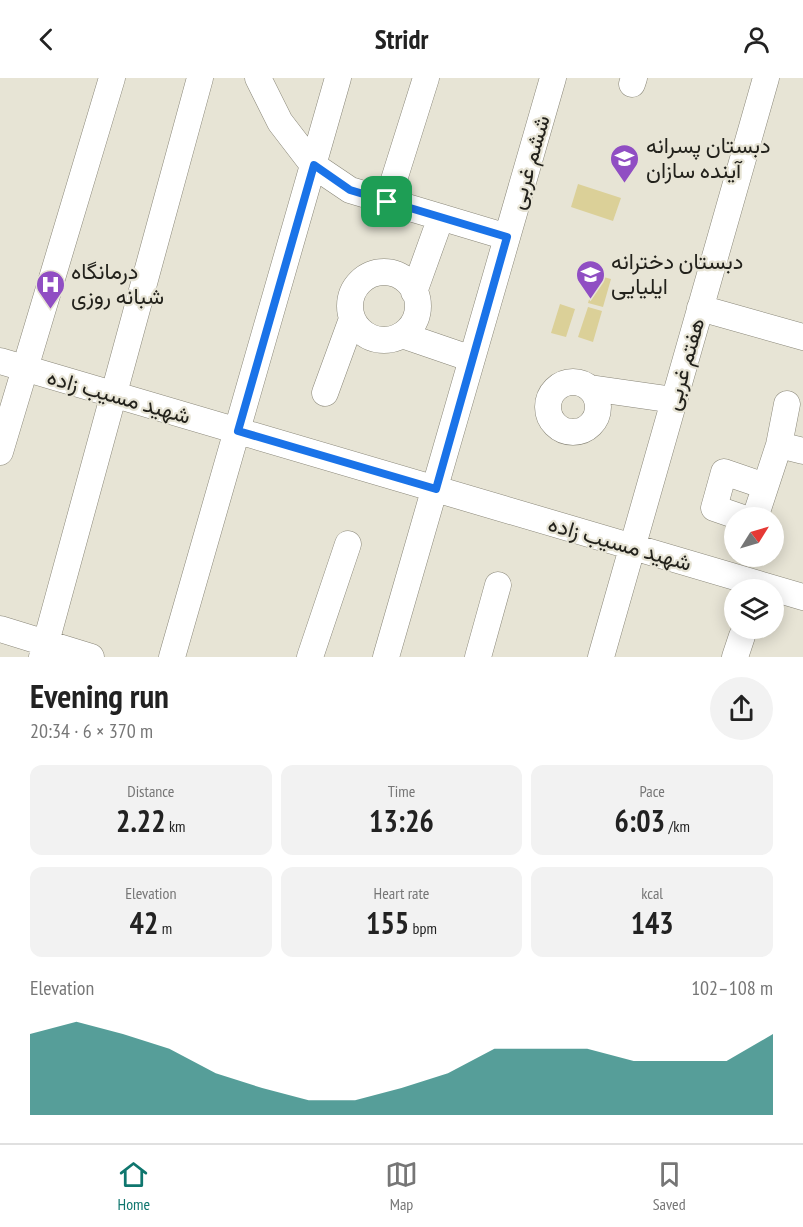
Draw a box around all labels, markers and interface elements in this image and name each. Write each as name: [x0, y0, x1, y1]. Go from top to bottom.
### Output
text: Stridr: [375, 22, 428, 56]
icon: back: [30, 23, 63, 56]
icon: person: [740, 23, 773, 56]
street label: ششم غربی: [502, 112, 557, 213]
place label: دبستان پسرانه آینده سازان: [646, 131, 771, 184]
school or university icon: دبستان پسرانه آینده سازان: [609, 142, 641, 184]
pin: [361, 176, 412, 227]
icon: arrive: [370, 185, 403, 218]
place label: دبستان دخترانه ایلیایی: [611, 247, 743, 300]
place label: درمانگاه شبانه روزی: [71, 257, 164, 310]
school or university icon: دبستان دخترانه ایلیایی: [574, 258, 606, 300]
hospital icon: درمانگاه شبانه روزی: [34, 268, 66, 310]
street label: هفتم غربی: [657, 314, 712, 414]
street label: شهید مسیب زاده: [44, 362, 194, 430]
north arrow: [724, 507, 784, 567]
map controls: [724, 507, 784, 639]
street label: شهید مسیب زاده: [545, 509, 695, 577]
button: layers: [724, 579, 784, 639]
text: Evening run: [30, 674, 169, 717]
button: share: [710, 677, 773, 740]
text: 20:34 · 6 × 370 m: [30, 718, 153, 744]
text: Distance: [127, 781, 174, 801]
text: Time: [388, 781, 415, 801]
text: Pace: [640, 781, 665, 801]
text: 2.22: [116, 801, 166, 840]
text: 13:26: [369, 801, 434, 840]
text: 6:03: [615, 801, 665, 840]
text: km: [166, 816, 186, 836]
text: /km: [665, 816, 690, 836]
text: Elevation: [125, 883, 177, 903]
text: Heart rate: [374, 883, 429, 903]
text: kcal: [641, 883, 663, 903]
text: 42: [130, 903, 158, 942]
text: 155: [366, 903, 409, 942]
text: 143: [631, 903, 674, 942]
text: m: [158, 918, 172, 938]
text: bpm: [409, 918, 437, 938]
text: Elevation: [30, 975, 94, 1001]
text: 102–108 m: [691, 975, 773, 1001]
tab: Home: [117, 1158, 150, 1214]
tab: Map: [385, 1158, 418, 1214]
tab: Saved: [653, 1158, 686, 1214]

